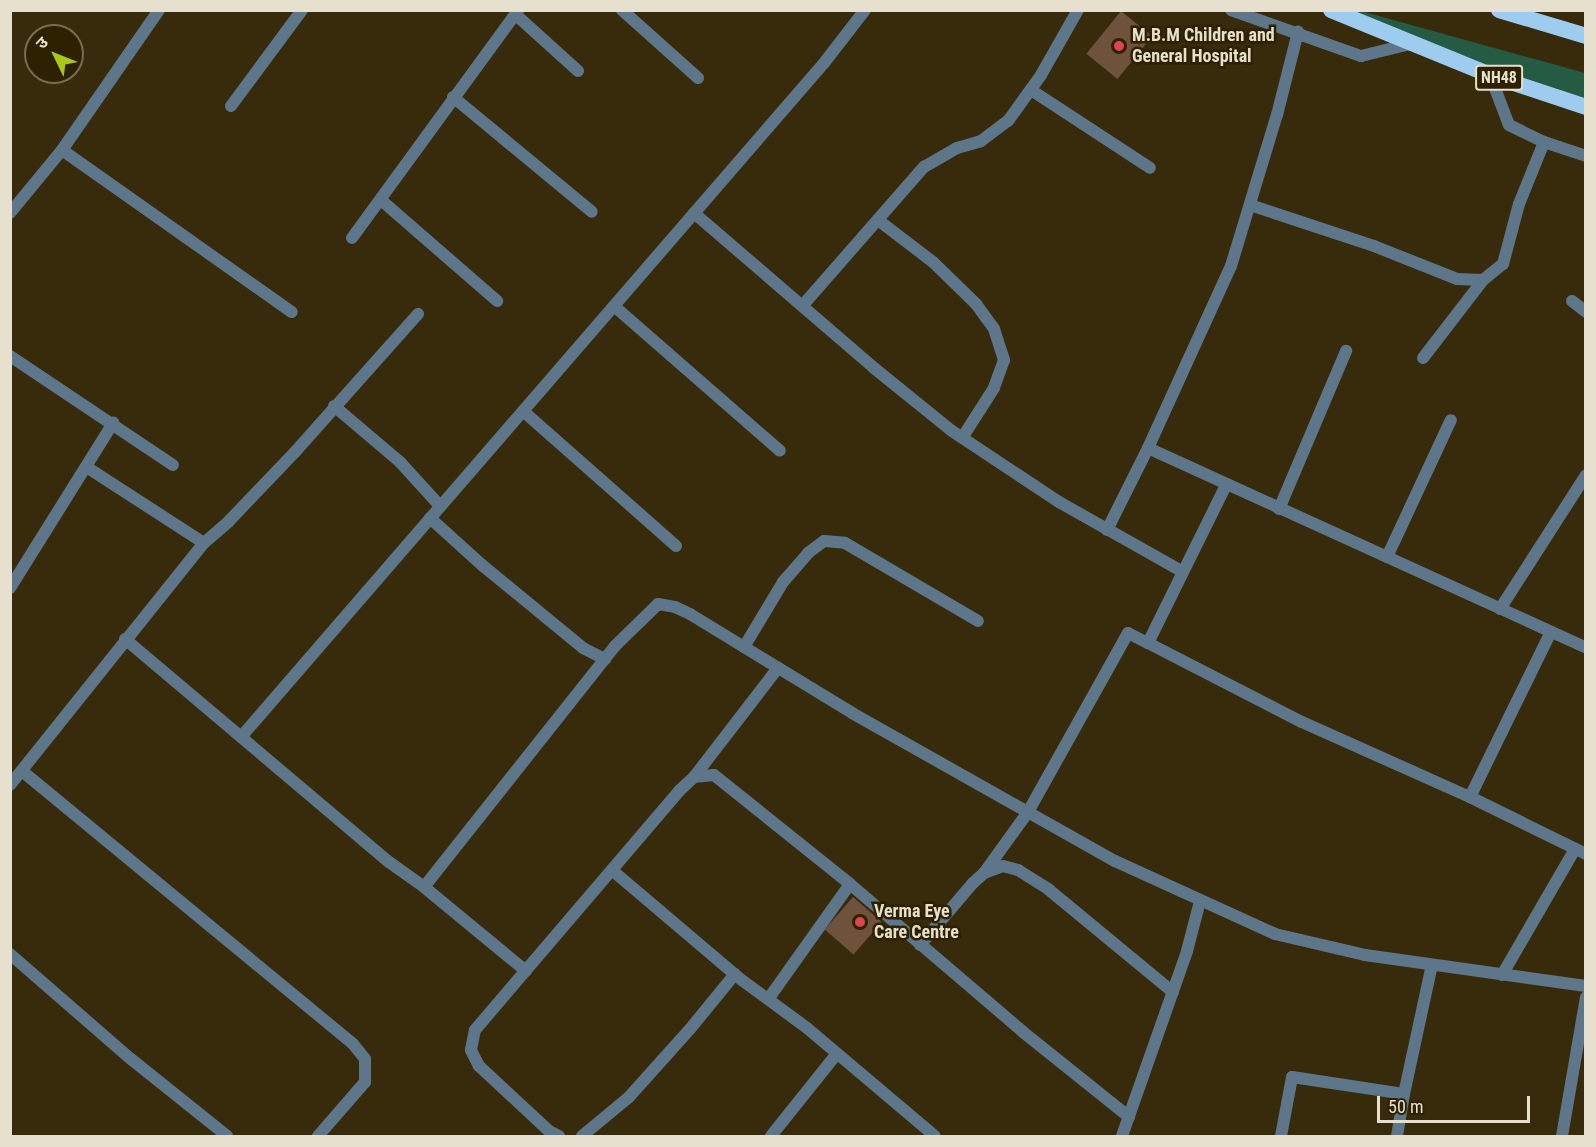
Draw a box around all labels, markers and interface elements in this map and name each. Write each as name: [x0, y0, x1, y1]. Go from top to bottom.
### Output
north arrow: [24, 24, 84, 84]
place label: M.B.M Children and General Hospital: [1132, 25, 1275, 68]
text: उ: [32, 33, 52, 53]
marker: M.B.M Children and General Hospital: [1110, 37, 1128, 55]
road number: NH48: [1475, 65, 1523, 91]
place label: Verma Eye Care Centre: [874, 901, 959, 944]
marker: Verma Eye Care Centre: [851, 913, 869, 931]
scale bar: [1380, 1084, 1533, 1122]
text: 50 m: [1388, 1096, 1423, 1117]

